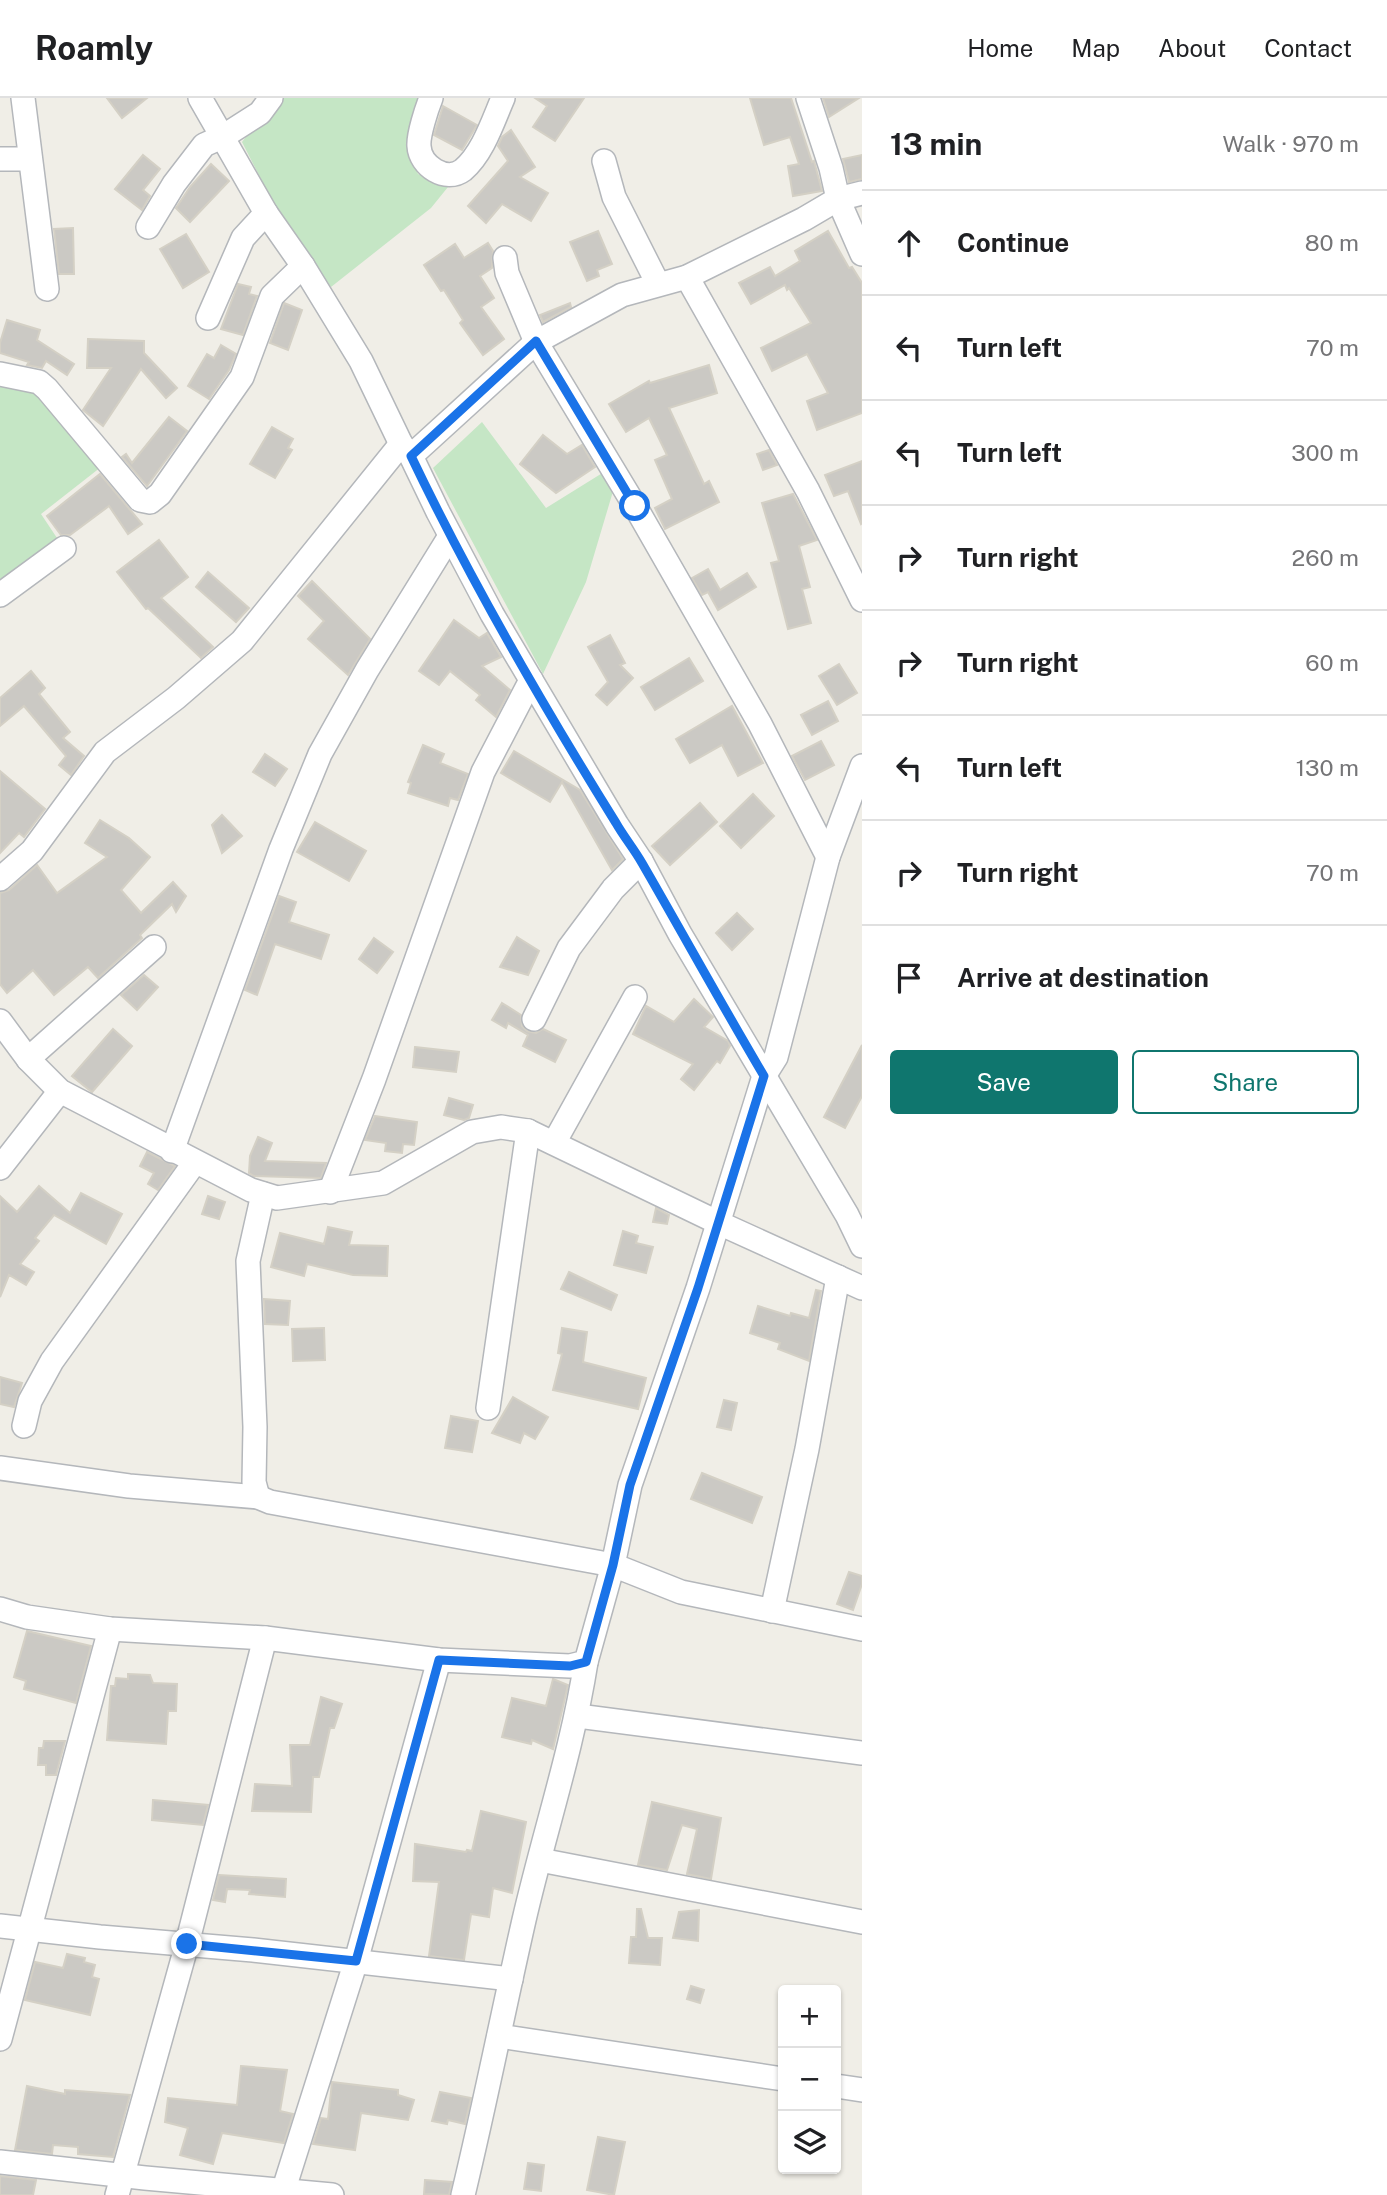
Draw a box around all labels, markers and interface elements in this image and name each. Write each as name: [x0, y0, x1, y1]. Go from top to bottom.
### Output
text: Roamly: [35, 29, 153, 67]
text: Home: [967, 34, 1033, 62]
text: Map: [1071, 34, 1120, 62]
text: About: [1158, 34, 1226, 62]
text: Contact: [1264, 34, 1352, 62]
text: 13 min: [890, 126, 982, 162]
text: Walk · 970 m: [1222, 130, 1359, 157]
icon: ahead: [890, 224, 928, 262]
text: Continue: [957, 227, 1069, 258]
text: 80 m: [1305, 229, 1359, 256]
icon: left: [890, 329, 928, 367]
text: Turn left: [957, 332, 1062, 363]
text: 70 m: [1306, 334, 1359, 361]
icon: left: [890, 434, 928, 472]
text: Turn left: [957, 437, 1062, 468]
text: 300 m: [1291, 439, 1359, 466]
route start: [619, 490, 650, 521]
icon: right: [890, 539, 928, 577]
text: Turn right: [957, 542, 1079, 573]
text: 260 m: [1292, 544, 1359, 571]
icon: right: [890, 644, 928, 682]
text: Turn right: [957, 647, 1079, 678]
text: 60 m: [1305, 649, 1359, 676]
icon: left: [890, 749, 928, 787]
text: Turn left: [957, 752, 1062, 783]
text: 130 m: [1296, 754, 1359, 781]
icon: right: [890, 854, 928, 892]
text: Turn right: [957, 857, 1079, 888]
text: 70 m: [1306, 859, 1359, 886]
icon: arrive: [890, 959, 928, 997]
text: Arrive at destination: [957, 962, 1209, 993]
button: Save: [890, 1050, 1118, 1114]
button: Share: [1132, 1050, 1359, 1114]
route end: [171, 1928, 202, 1959]
map controls: [778, 1985, 841, 2174]
button: +: [778, 1985, 841, 2048]
button: −: [778, 2048, 841, 2111]
button: layers: [778, 2111, 841, 2174]

